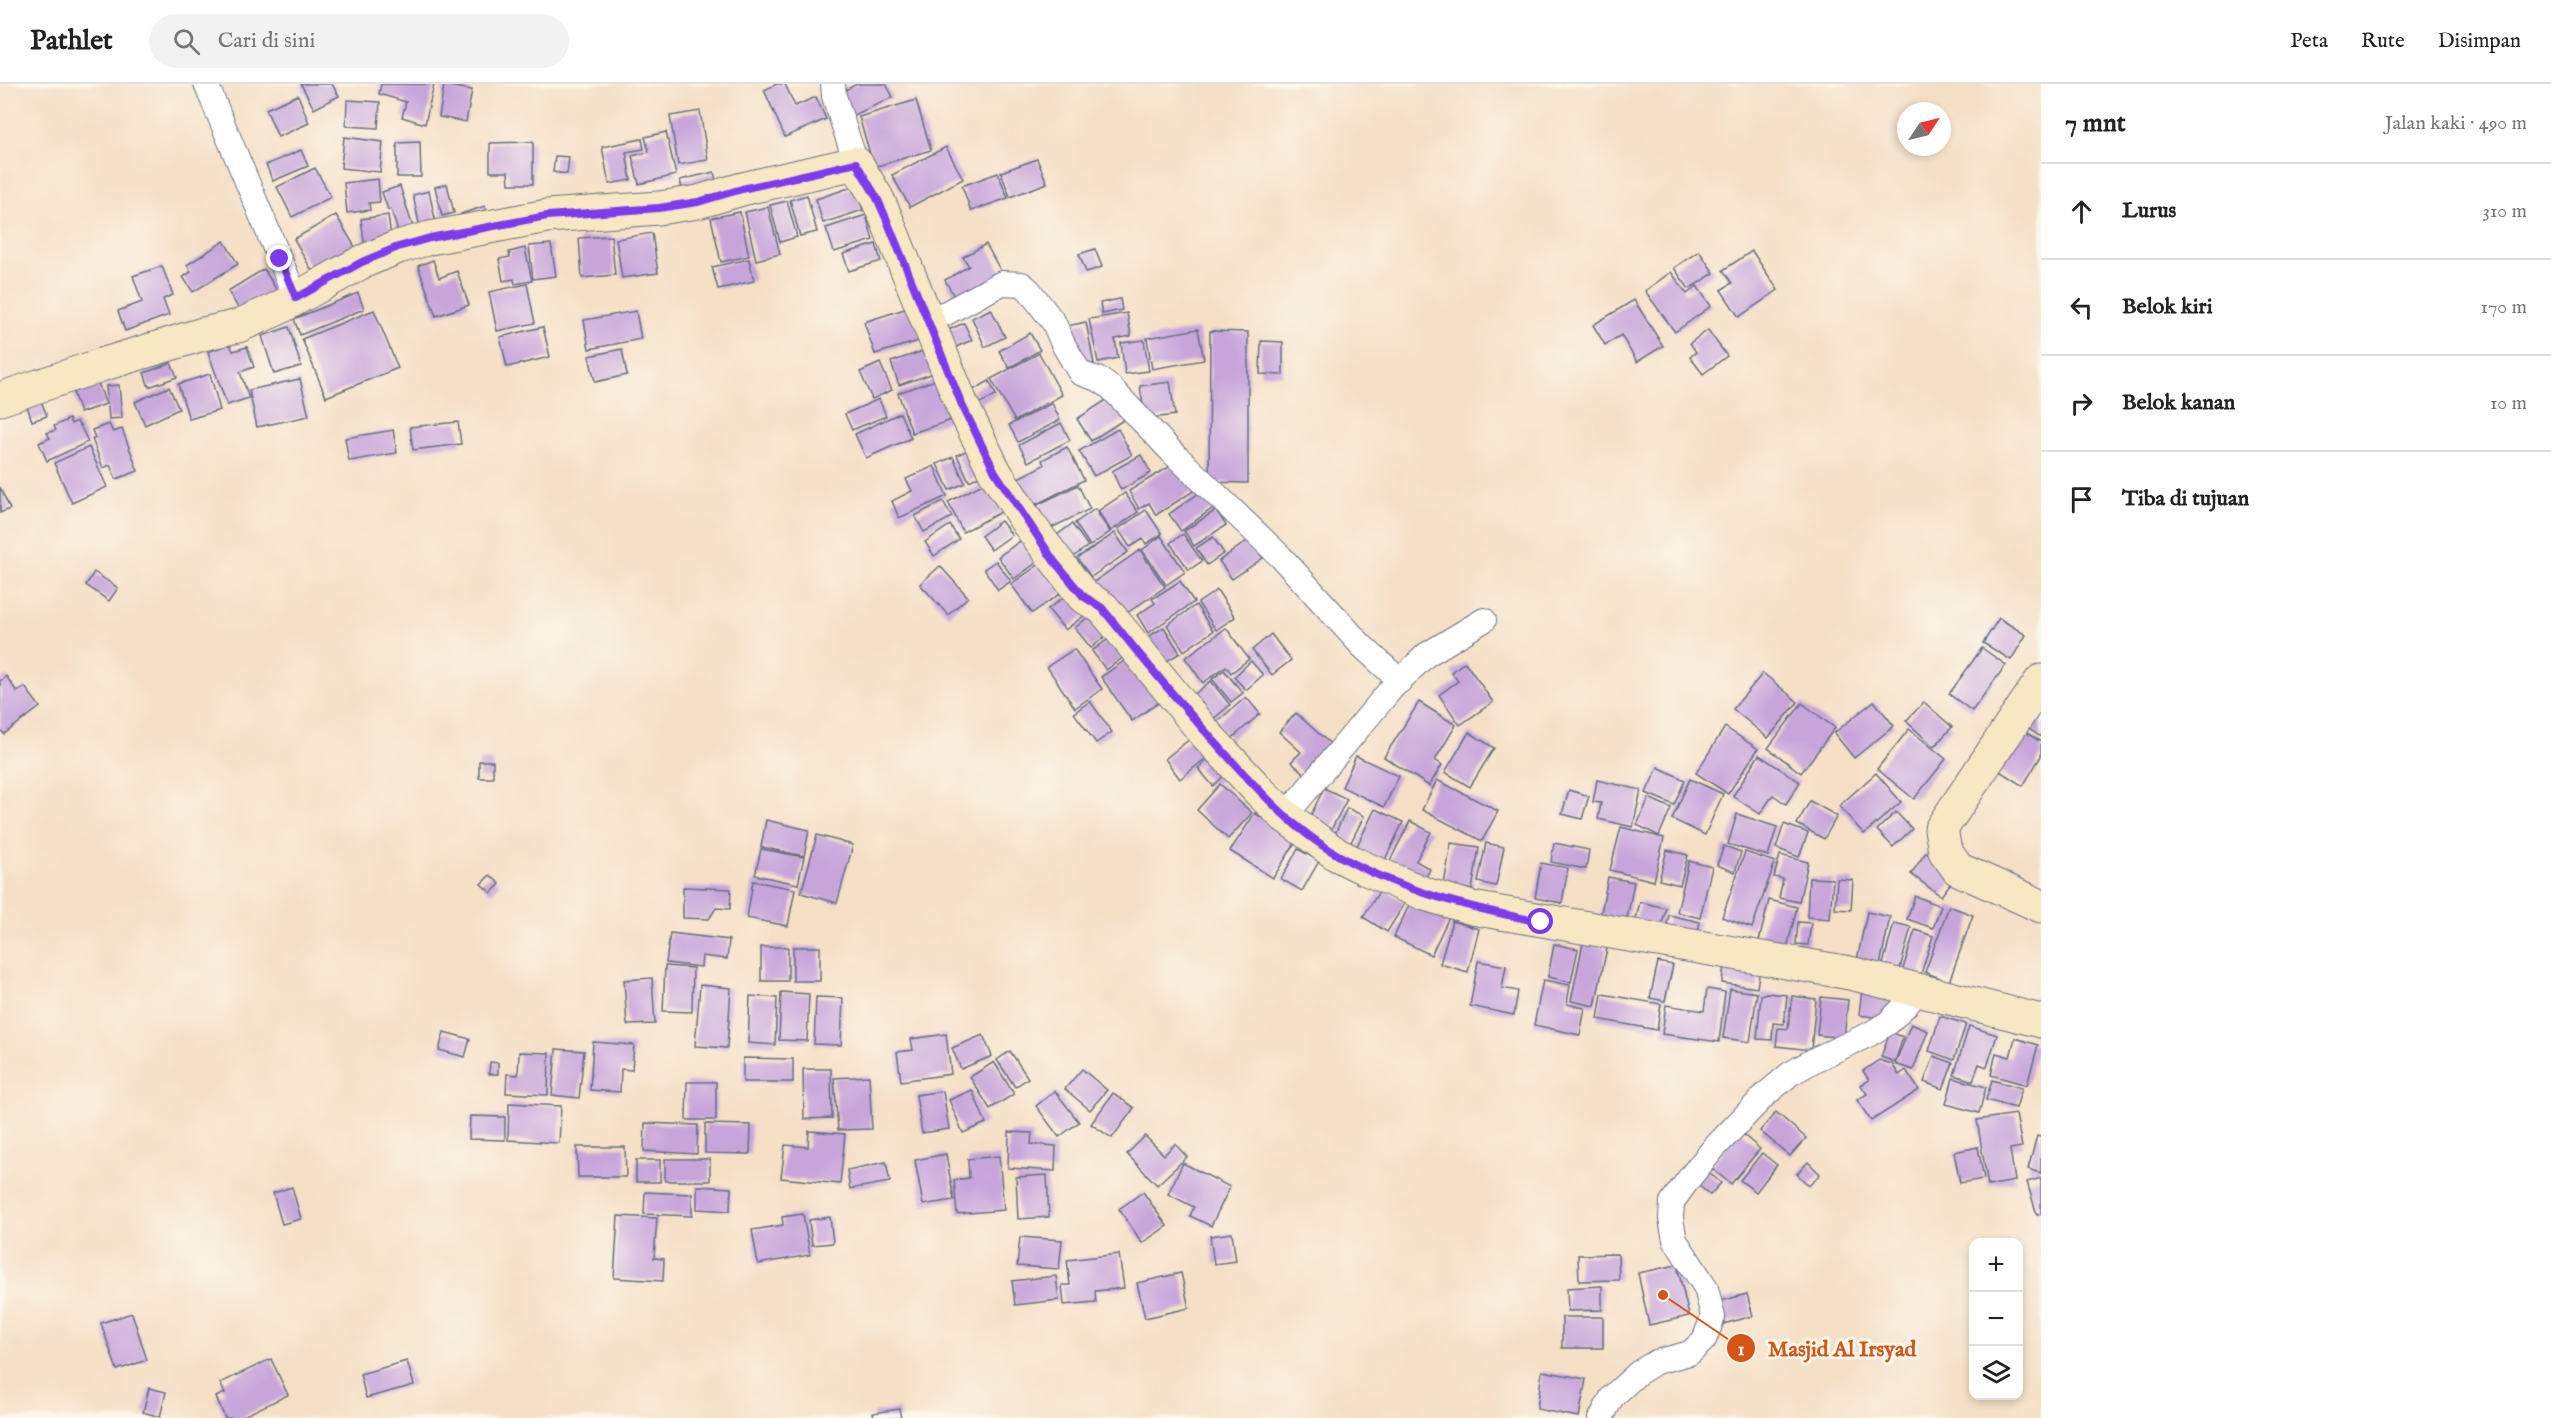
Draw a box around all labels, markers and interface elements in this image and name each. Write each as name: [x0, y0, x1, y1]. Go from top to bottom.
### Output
search box: [149, 14, 569, 68]
text: Pathlet: [30, 24, 113, 59]
icon: search: [170, 25, 203, 58]
text: Cari di sini: [218, 27, 315, 55]
text: Peta: [2290, 28, 2328, 55]
text: Rute: [2361, 28, 2405, 55]
text: Disimpan: [2438, 28, 2521, 55]
north arrow: [1897, 102, 1951, 156]
text: 7 mnt: [2065, 107, 2126, 140]
text: Jalan kaki · 490 m: [2385, 111, 2527, 136]
icon: ahead: [2065, 195, 2098, 228]
text: Lurus: [2122, 197, 2176, 225]
text: 310 m: [2483, 199, 2527, 224]
route end: [266, 245, 292, 271]
icon: left: [2065, 291, 2098, 324]
text: Belok kiri: [2122, 293, 2213, 321]
text: 170 m: [2481, 295, 2527, 320]
icon: right: [2065, 387, 2098, 420]
text: Belok kanan: [2122, 389, 2235, 417]
text: 10 m: [2490, 391, 2527, 416]
icon: arrive: [2065, 483, 2098, 516]
text: Tiba di tujuan: [2122, 485, 2249, 513]
route start: [1527, 908, 1553, 934]
map controls: [1969, 1238, 2023, 1400]
button: +: [1969, 1238, 2023, 1292]
button: −: [1969, 1292, 2023, 1346]
callout: Masjid Al Irsyad: [1726, 1328, 1929, 1368]
text: Masjid Al Irsyad: [1768, 1336, 1917, 1364]
text: 1: [1738, 1339, 1745, 1362]
button: layers: [1969, 1346, 2023, 1400]

